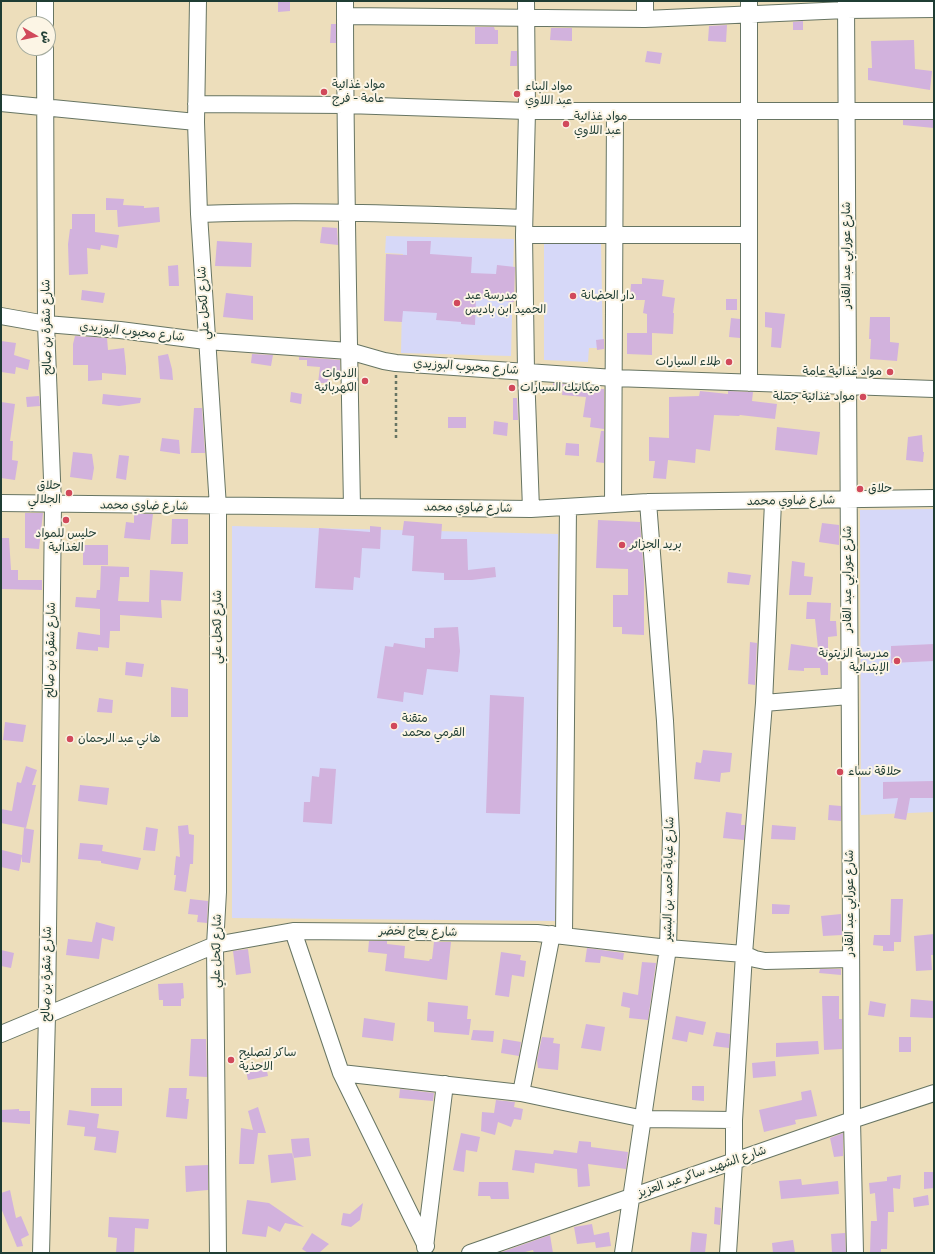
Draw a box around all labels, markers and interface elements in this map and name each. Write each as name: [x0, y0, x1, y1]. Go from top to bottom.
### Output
north arrow: [16, 16, 56, 56]
text: ش: [39, 31, 55, 45]
place label: مواد غذائية عامة - فرج: [332, 78, 385, 106]
place label: مواد البناء عبد اللاوي: [525, 80, 573, 108]
marker: مواد غذائية عامة - فرج: [319, 87, 329, 97]
marker: مواد البناء عبد اللاوي: [512, 89, 522, 99]
place label: مواد غذائية عبد اللاوي: [574, 110, 627, 138]
marker: مواد غذائية عبد اللاوي: [561, 119, 571, 129]
street label: شارع عورابي عبد القادر: [840, 202, 854, 308]
street label: شارع لكحل علي: [195, 266, 213, 340]
street label: شارع شقرة بن صالح: [39, 279, 55, 375]
place label: مدرسة عبد الحميد ابن باديس: [465, 289, 546, 317]
place label: دار الحضانة: [581, 289, 635, 303]
marker: دار الحضانة: [568, 291, 578, 301]
marker: مدرسة عبد الحميد ابن باديس: [452, 298, 462, 308]
street label: شارع محبوب البوزيدي: [79, 319, 185, 345]
place label: طلاء السيارات: [656, 355, 721, 369]
street label: شارع محبوب البوزيدي: [413, 356, 519, 378]
marker: طلاء السيارات: [724, 357, 734, 367]
place label: مواد غذائية عامة: [803, 365, 882, 379]
place label: الادوات الكهربائية: [315, 367, 357, 395]
marker: مواد غذائية عامة: [885, 367, 895, 377]
marker: الادوات الكهربائية: [360, 376, 370, 386]
place label: ميكانيك السيارات: [520, 381, 600, 395]
marker: ميكانيك السيارات: [507, 383, 517, 393]
place label: مواد غذائية جملة: [773, 390, 855, 404]
marker: مواد غذائية جملة: [858, 392, 868, 402]
place label: حلاق الجلالي: [28, 479, 61, 507]
place label: حلاق: [868, 482, 892, 496]
marker: حلاق: [855, 484, 865, 494]
marker: حلاق الجلالي: [64, 488, 74, 498]
street label: شارع ضاوي محمد: [747, 493, 835, 509]
street label: شارع ضاوي محمد: [100, 498, 188, 514]
street label: شارع ضاوي محمد: [424, 500, 512, 516]
marker: حليس للمواد الغذائية: [61, 515, 71, 525]
street label: شارع عورابي عبد القادر: [841, 526, 855, 632]
place label: حليس للمواد الغذائية: [35, 527, 97, 555]
place label: بريد الجزائر: [630, 538, 682, 552]
marker: بريد الجزائر: [617, 540, 627, 550]
street label: شارع لكحل علي: [211, 590, 225, 664]
street label: شارع شقرة بن صالح: [43, 602, 59, 698]
place label: مدرسة الزيتونة الإبتدائية: [818, 647, 889, 675]
marker: مدرسة الزيتونة الإبتدائية: [892, 656, 902, 666]
place label: متقنة القرمي محمد: [402, 712, 465, 740]
marker: متقنة القرمي محمد: [389, 721, 399, 731]
place label: هاني عبد الرحمان: [78, 732, 160, 746]
marker: هاني عبد الرحمان: [65, 734, 75, 744]
place label: حلاقة نساء: [848, 765, 902, 779]
marker: حلاقة نساء: [835, 767, 845, 777]
street label: شارع غيابة احمد بن البشير: [661, 817, 677, 941]
street label: شارع عورابي عبد القادر: [843, 850, 857, 956]
street label: شارع لكحل علي: [209, 914, 225, 988]
street label: شارع بعاج لخضر: [379, 924, 457, 940]
street label: شارع شقرة بن صالح: [39, 926, 55, 1022]
place label: ساكر لتصليح الاحذية: [239, 1046, 296, 1074]
marker: ساكر لتصليح الاحذية: [226, 1055, 236, 1065]
street label: شارع الشهيد ساكر عبد العزيز: [636, 1143, 768, 1201]

